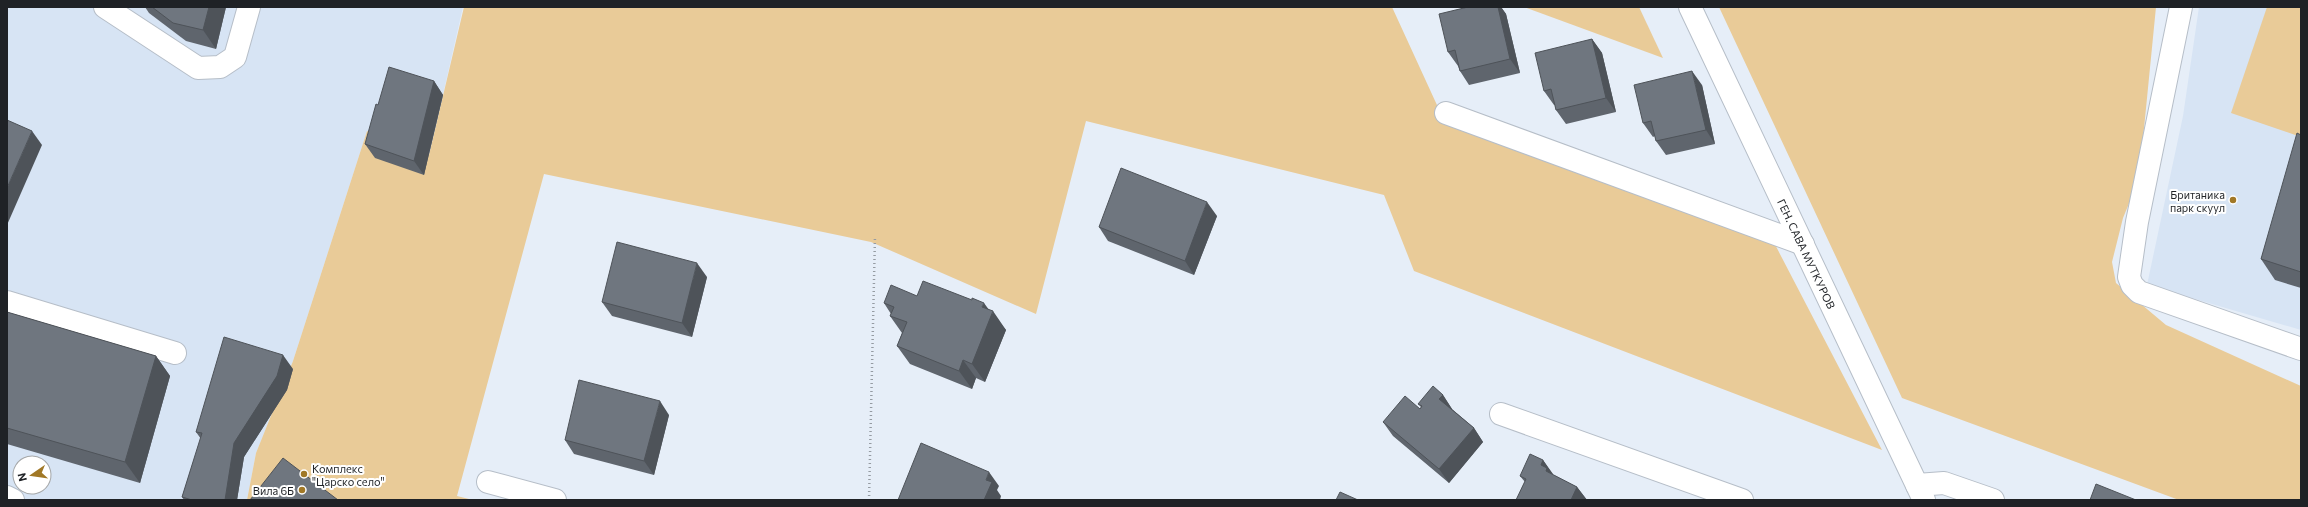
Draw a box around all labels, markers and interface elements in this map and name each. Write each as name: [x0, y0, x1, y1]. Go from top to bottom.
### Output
place label: Британика парк скуул: [2170, 188, 2225, 214]
marker: Британика парк скуул: [2228, 195, 2238, 205]
street label: ГЕН. САВА МУТКУРОВ: [1775, 197, 1839, 311]
north arrow: [12, 455, 52, 495]
place label: Комплекс "Царско село": [312, 462, 385, 488]
marker: Комплекс "Царско село": [299, 469, 309, 479]
text: N: [15, 472, 29, 483]
place label: Вила 6Б: [253, 484, 294, 497]
marker: Вила 6Б: [297, 485, 307, 495]

